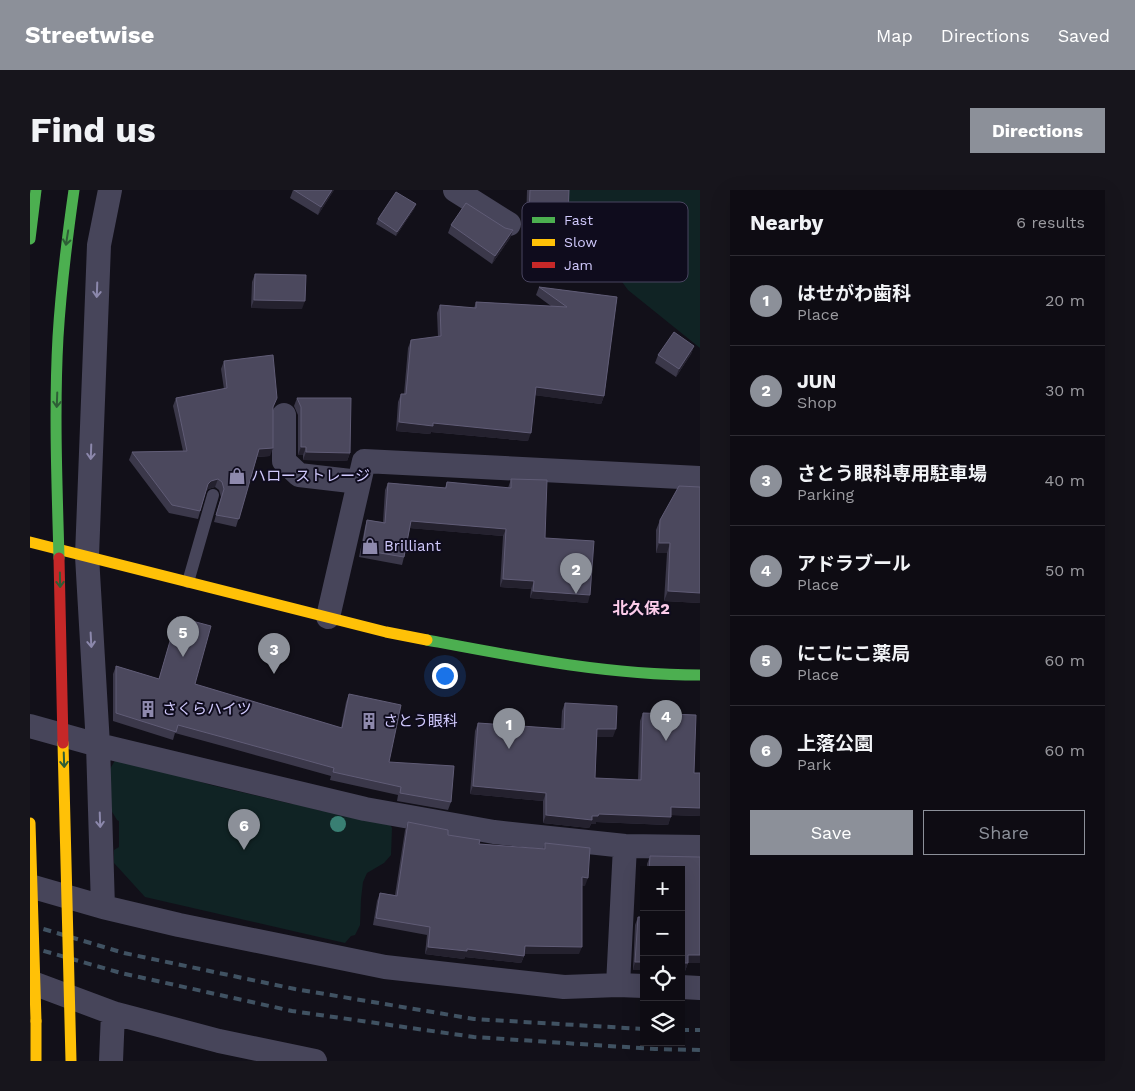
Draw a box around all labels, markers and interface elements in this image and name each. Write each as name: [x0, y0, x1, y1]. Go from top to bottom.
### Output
text: Streetwise: [25, 21, 154, 49]
text: Map: [876, 25, 913, 46]
text: Directions: [941, 25, 1030, 46]
text: Saved: [1058, 25, 1110, 46]
button: Directions: [970, 108, 1105, 153]
text: Find us: [30, 109, 156, 151]
legend: [522, 202, 688, 282]
text: Nearby: [750, 210, 823, 235]
text: Fast: [564, 212, 593, 228]
text: 6 results: [1016, 213, 1085, 232]
one-way arrow: [62, 230, 72, 246]
text: Slow: [564, 234, 597, 250]
text: Jam: [564, 257, 593, 273]
one-way arrow: [93, 282, 102, 298]
text: はせがわ歯科: [797, 282, 911, 305]
text: 1: [763, 291, 769, 310]
text: 20 m: [1045, 291, 1085, 310]
text: Place: [797, 305, 839, 324]
text: JUN: [797, 370, 836, 393]
text: 2: [761, 381, 771, 400]
text: 30 m: [1045, 381, 1085, 400]
one-way arrow: [52, 392, 62, 408]
text: Shop: [797, 393, 837, 412]
one-way arrow: [86, 444, 96, 460]
text: さとう眼科専用駐車場: [797, 462, 987, 485]
shop icon: ハローストレージ: [227, 466, 247, 486]
place label: ハローストレージ: [251, 467, 370, 485]
text: 3: [761, 471, 771, 490]
text: 40 m: [1045, 471, 1085, 490]
text: Parking: [797, 485, 854, 504]
shop icon: Brilliant: [360, 536, 380, 556]
place label: Brilliant: [384, 537, 442, 555]
text: アドラブール: [797, 552, 911, 575]
pin: 2: [560, 553, 592, 594]
text: 4: [761, 561, 771, 580]
text: 50 m: [1045, 561, 1085, 580]
one-way arrow: [55, 572, 64, 588]
text: Place: [797, 575, 839, 594]
district label: 北久保2: [612, 599, 670, 618]
pin: 5: [167, 616, 199, 657]
one-way arrow: [87, 631, 96, 647]
pin: 3: [258, 633, 290, 674]
text: にこにこ薬局: [797, 642, 910, 665]
text: 5: [761, 651, 771, 670]
text: 60 m: [1045, 651, 1085, 670]
your location: [432, 663, 458, 689]
text: Place: [797, 665, 839, 684]
building icon: さくらハイツ: [138, 699, 158, 719]
place label: さくらハイツ: [162, 700, 252, 718]
pin: 4: [650, 700, 682, 741]
pin: 1: [493, 708, 525, 749]
building icon: さとう眼科: [359, 711, 379, 731]
place label: さとう眼科: [383, 712, 458, 730]
text: 上落公園: [797, 732, 873, 755]
text: 6: [761, 741, 771, 760]
text: 60 m: [1045, 741, 1085, 760]
one-way arrow: [60, 752, 69, 768]
text: Park: [797, 755, 831, 774]
pin: 6: [228, 809, 260, 850]
button: Save: [750, 810, 913, 855]
button: Share: [923, 810, 1085, 855]
one-way arrow: [95, 811, 105, 827]
map controls: [640, 866, 685, 1046]
button: +: [640, 866, 685, 911]
button: −: [640, 911, 685, 956]
button: locate: [640, 956, 685, 1001]
button: layers: [640, 1001, 685, 1046]

